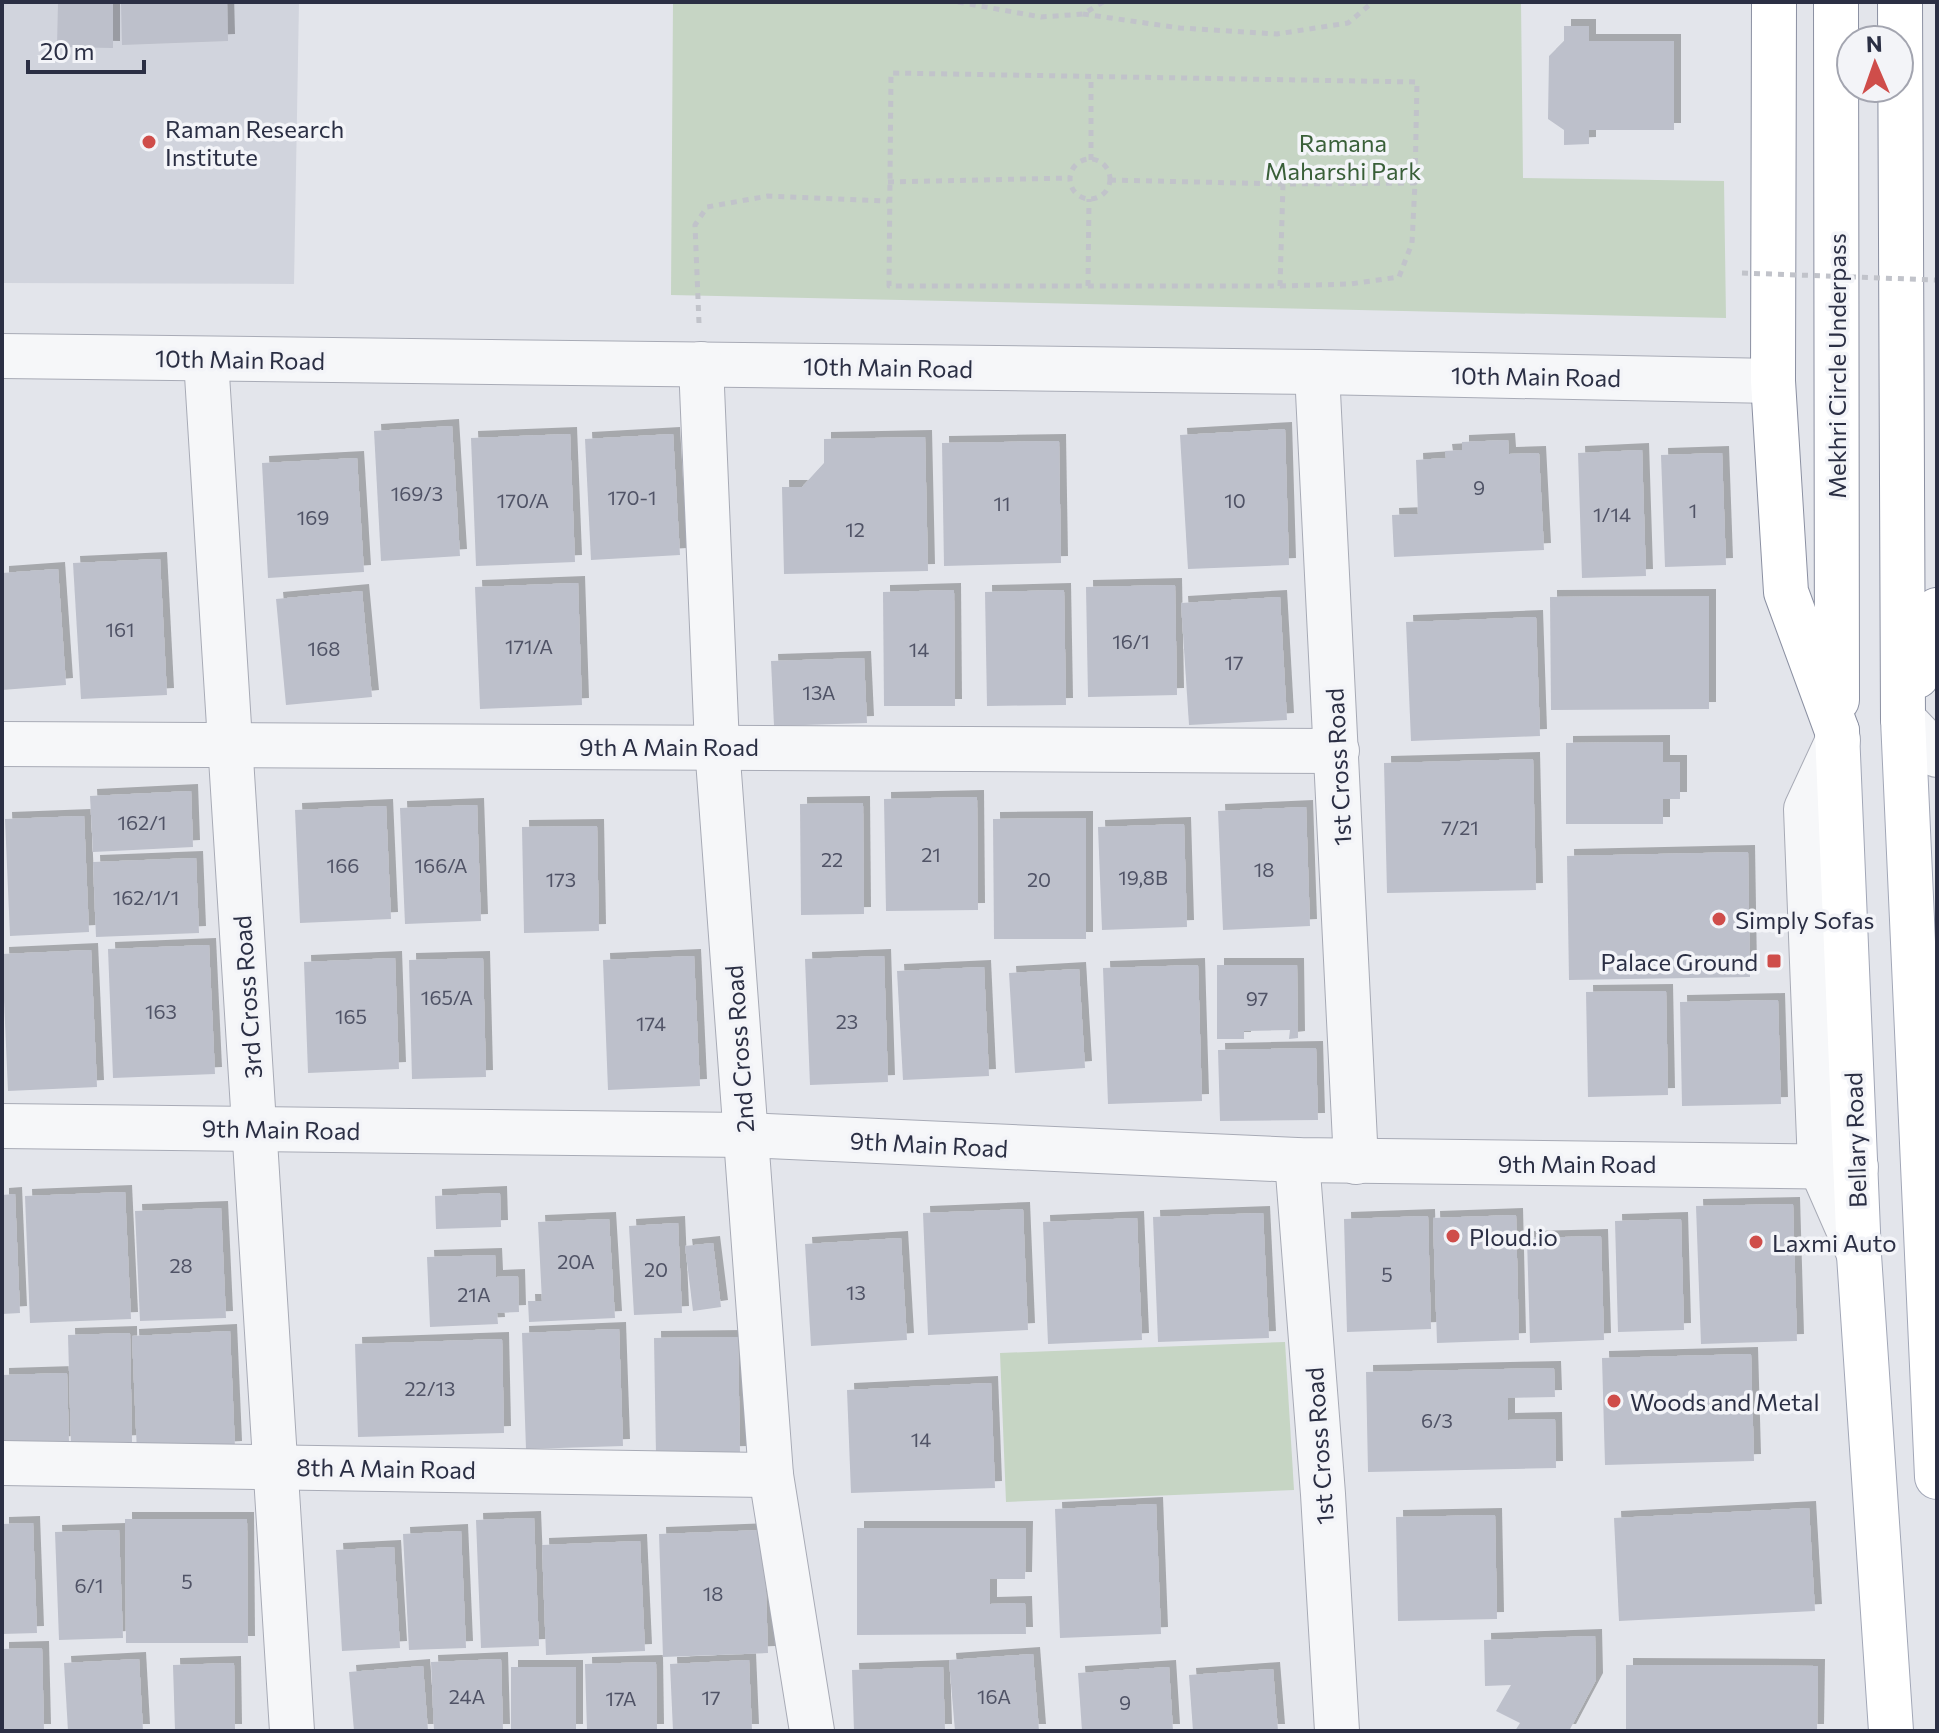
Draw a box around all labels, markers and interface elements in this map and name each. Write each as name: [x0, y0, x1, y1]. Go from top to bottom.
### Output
scale bar: [28, 24, 144, 74]
north arrow: [1835, 24, 1915, 104]
text: N: [1866, 30, 1883, 57]
text: 20 m: [40, 36, 94, 65]
place label: Raman Research Institute: [165, 114, 344, 171]
park label: Ramana Maharshi Park: [1265, 128, 1421, 185]
marker: Raman Research Institute: [140, 133, 158, 151]
street label: Mekhri Circle Underpass: [1822, 233, 1851, 499]
street label: 10th Main Road: [155, 343, 325, 375]
street label: 10th Main Road: [803, 351, 973, 383]
street label: 10th Main Road: [1451, 360, 1621, 392]
house number: 9: [1473, 475, 1485, 499]
house number: 169/3: [391, 481, 443, 505]
house number: 170-1: [607, 485, 657, 509]
house number: 170/A: [497, 488, 549, 512]
house number: 10: [1224, 488, 1246, 512]
house number: 11: [993, 491, 1011, 515]
house number: 1: [1689, 498, 1697, 522]
house number: 1/14: [1593, 502, 1631, 526]
house number: 169: [297, 505, 329, 529]
house number: 12: [845, 517, 865, 541]
house number: 161: [105, 617, 135, 641]
house number: 16/1: [1112, 629, 1150, 653]
house number: 171/A: [505, 634, 553, 658]
house number: 168: [308, 636, 340, 660]
house number: 14: [909, 637, 929, 661]
house number: 17: [1224, 650, 1244, 674]
house number: 13A: [802, 680, 836, 704]
street label: 1st Cross Road: [1319, 687, 1357, 847]
street label: 9th A Main Road: [579, 732, 759, 761]
house number: 162/1: [117, 810, 167, 834]
house number: 7/21: [1441, 815, 1479, 839]
house number: 21: [921, 842, 941, 866]
house number: 22: [821, 847, 843, 871]
house number: 166: [327, 853, 359, 877]
house number: 166/A: [415, 853, 468, 877]
house number: 18: [1254, 857, 1274, 881]
house number: 19,8B: [1118, 865, 1168, 889]
house number: 173: [546, 867, 576, 891]
house number: 20: [1027, 867, 1051, 891]
house number: 162/1/1: [113, 885, 179, 909]
place label: Simply Sofas: [1735, 905, 1874, 934]
marker: Simply Sofas: [1710, 910, 1728, 928]
street label: 3rd Cross Road: [227, 914, 267, 1080]
place label: Palace Ground: [1600, 947, 1758, 976]
marker: Palace Ground: [1765, 952, 1783, 970]
street label: 2nd Cross Road: [719, 964, 759, 1134]
house number: 165/A: [421, 985, 473, 1009]
house number: 97: [1246, 986, 1268, 1010]
house number: 163: [145, 999, 177, 1023]
house number: 165: [335, 1004, 367, 1028]
house number: 23: [836, 1009, 858, 1033]
house number: 174: [636, 1011, 666, 1035]
street label: Bellary Road: [1838, 1072, 1872, 1208]
street label: 9th Main Road: [201, 1113, 361, 1145]
street label: 9th Main Road: [849, 1125, 1009, 1163]
street label: 9th Main Road: [1498, 1149, 1656, 1178]
place label: Ploud.io: [1469, 1222, 1558, 1251]
marker: Ploud.io: [1444, 1227, 1462, 1245]
place label: Laxmi Auto: [1772, 1228, 1897, 1257]
marker: Laxmi Auto: [1747, 1233, 1765, 1251]
house number: 20A: [557, 1249, 595, 1273]
house number: 28: [169, 1253, 193, 1277]
house number: 20: [644, 1257, 668, 1281]
house number: 5: [1381, 1262, 1393, 1286]
house number: 13: [846, 1280, 866, 1304]
house number: 21A: [457, 1282, 491, 1306]
street label: 1st Cross Road: [1299, 1366, 1339, 1526]
house number: 22/13: [404, 1376, 456, 1400]
place label: Woods and Metal: [1630, 1387, 1820, 1416]
marker: Woods and Metal: [1605, 1392, 1623, 1410]
house number: 6/3: [1421, 1408, 1453, 1432]
house number: 14: [911, 1427, 931, 1451]
street label: 8th A Main Road: [296, 1452, 476, 1484]
house number: 5: [181, 1569, 193, 1593]
house number: 6/1: [74, 1573, 104, 1597]
house number: 18: [703, 1581, 723, 1605]
house number: 24A: [449, 1684, 485, 1708]
house number: 16A: [977, 1684, 1011, 1708]
house number: 17: [701, 1685, 721, 1709]
house number: 17A: [605, 1686, 637, 1710]
house number: 9: [1119, 1690, 1131, 1714]

